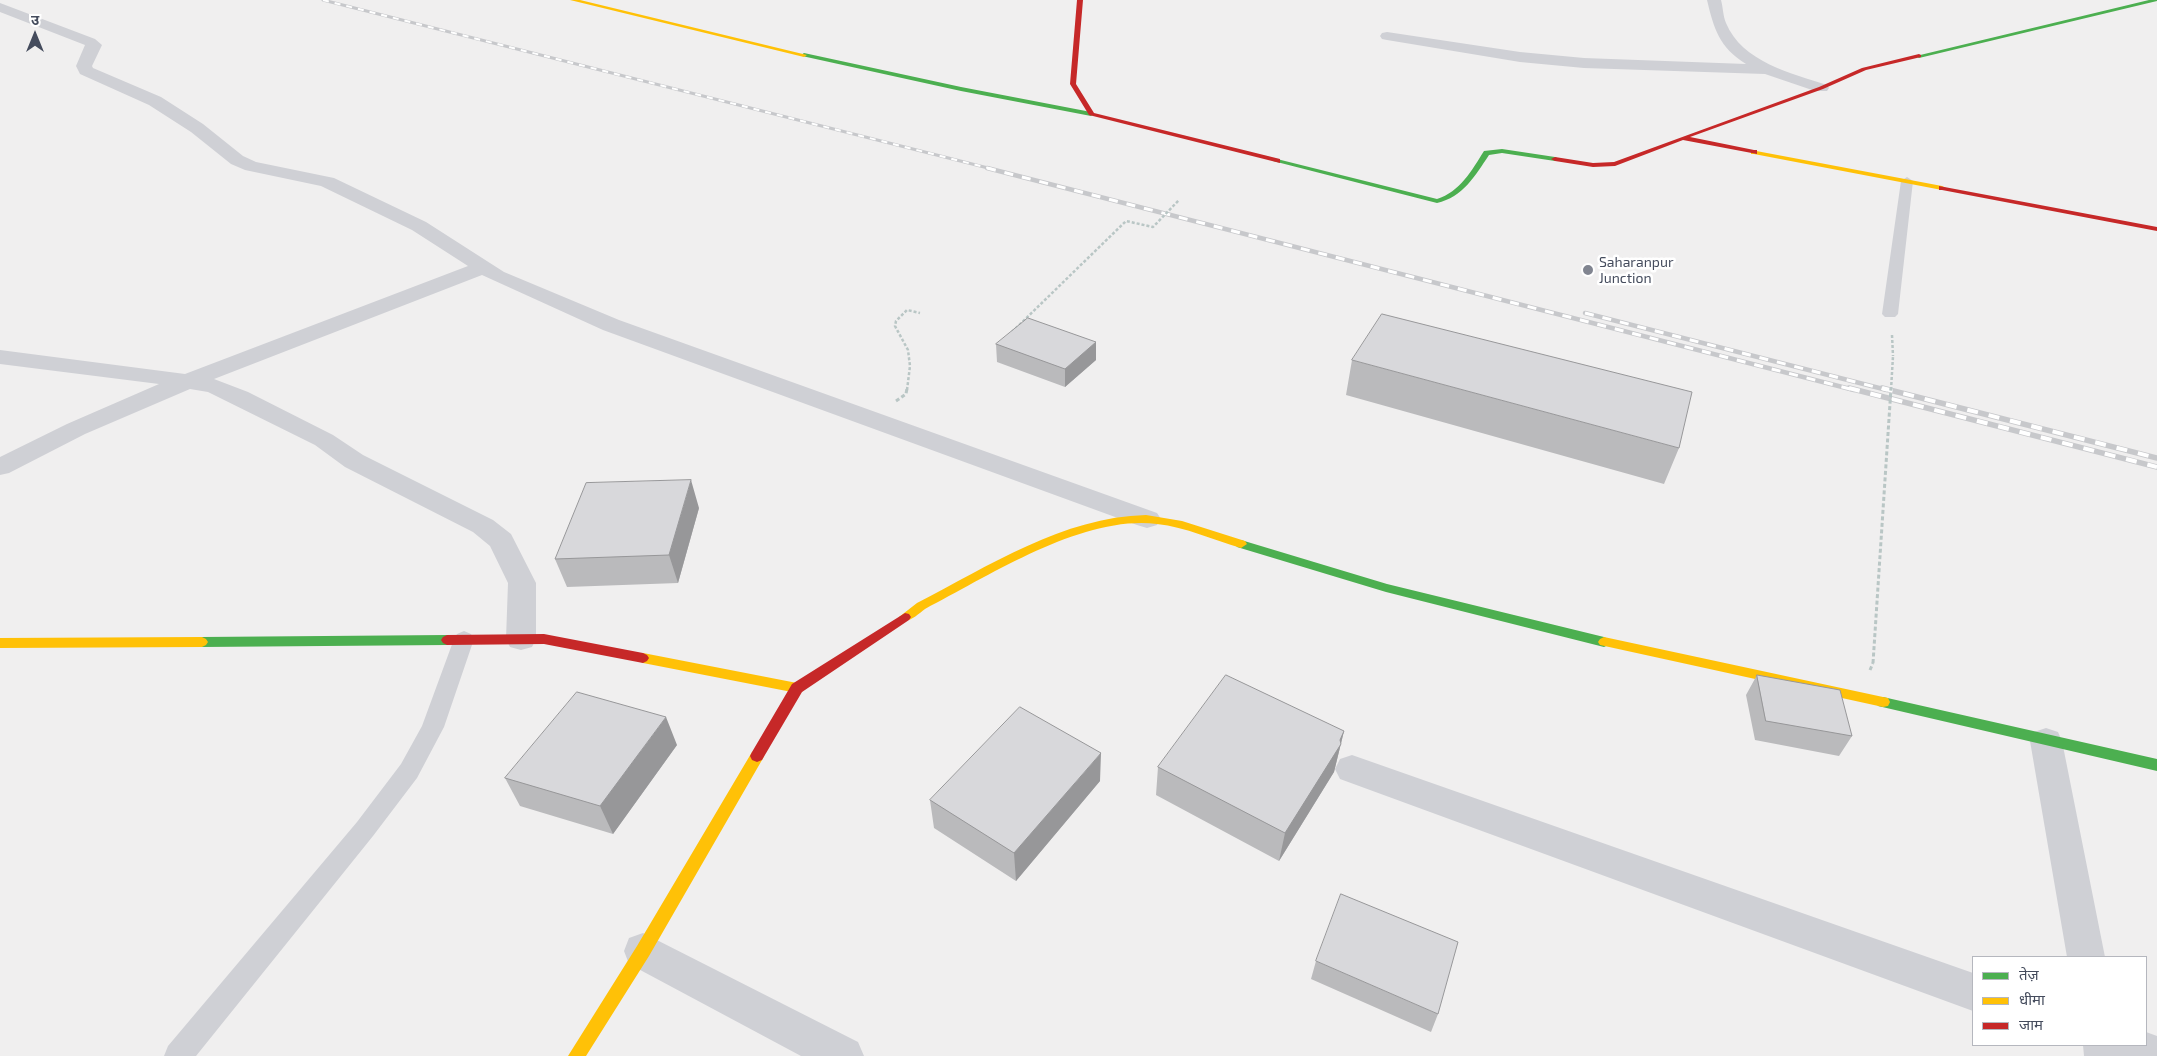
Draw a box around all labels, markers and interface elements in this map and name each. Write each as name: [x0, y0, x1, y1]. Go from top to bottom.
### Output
north arrow: [10, 10, 60, 60]
text: उ: [31, 11, 39, 28]
place label: Saharanpur Junction: [1599, 254, 1674, 286]
marker: Saharanpur Junction: [1581, 263, 1595, 277]
legend: [1972, 956, 2147, 1046]
text: तेज़: [2019, 965, 2039, 983]
text: धीमा: [2019, 990, 2045, 1008]
text: जाम: [2019, 1015, 2043, 1033]

